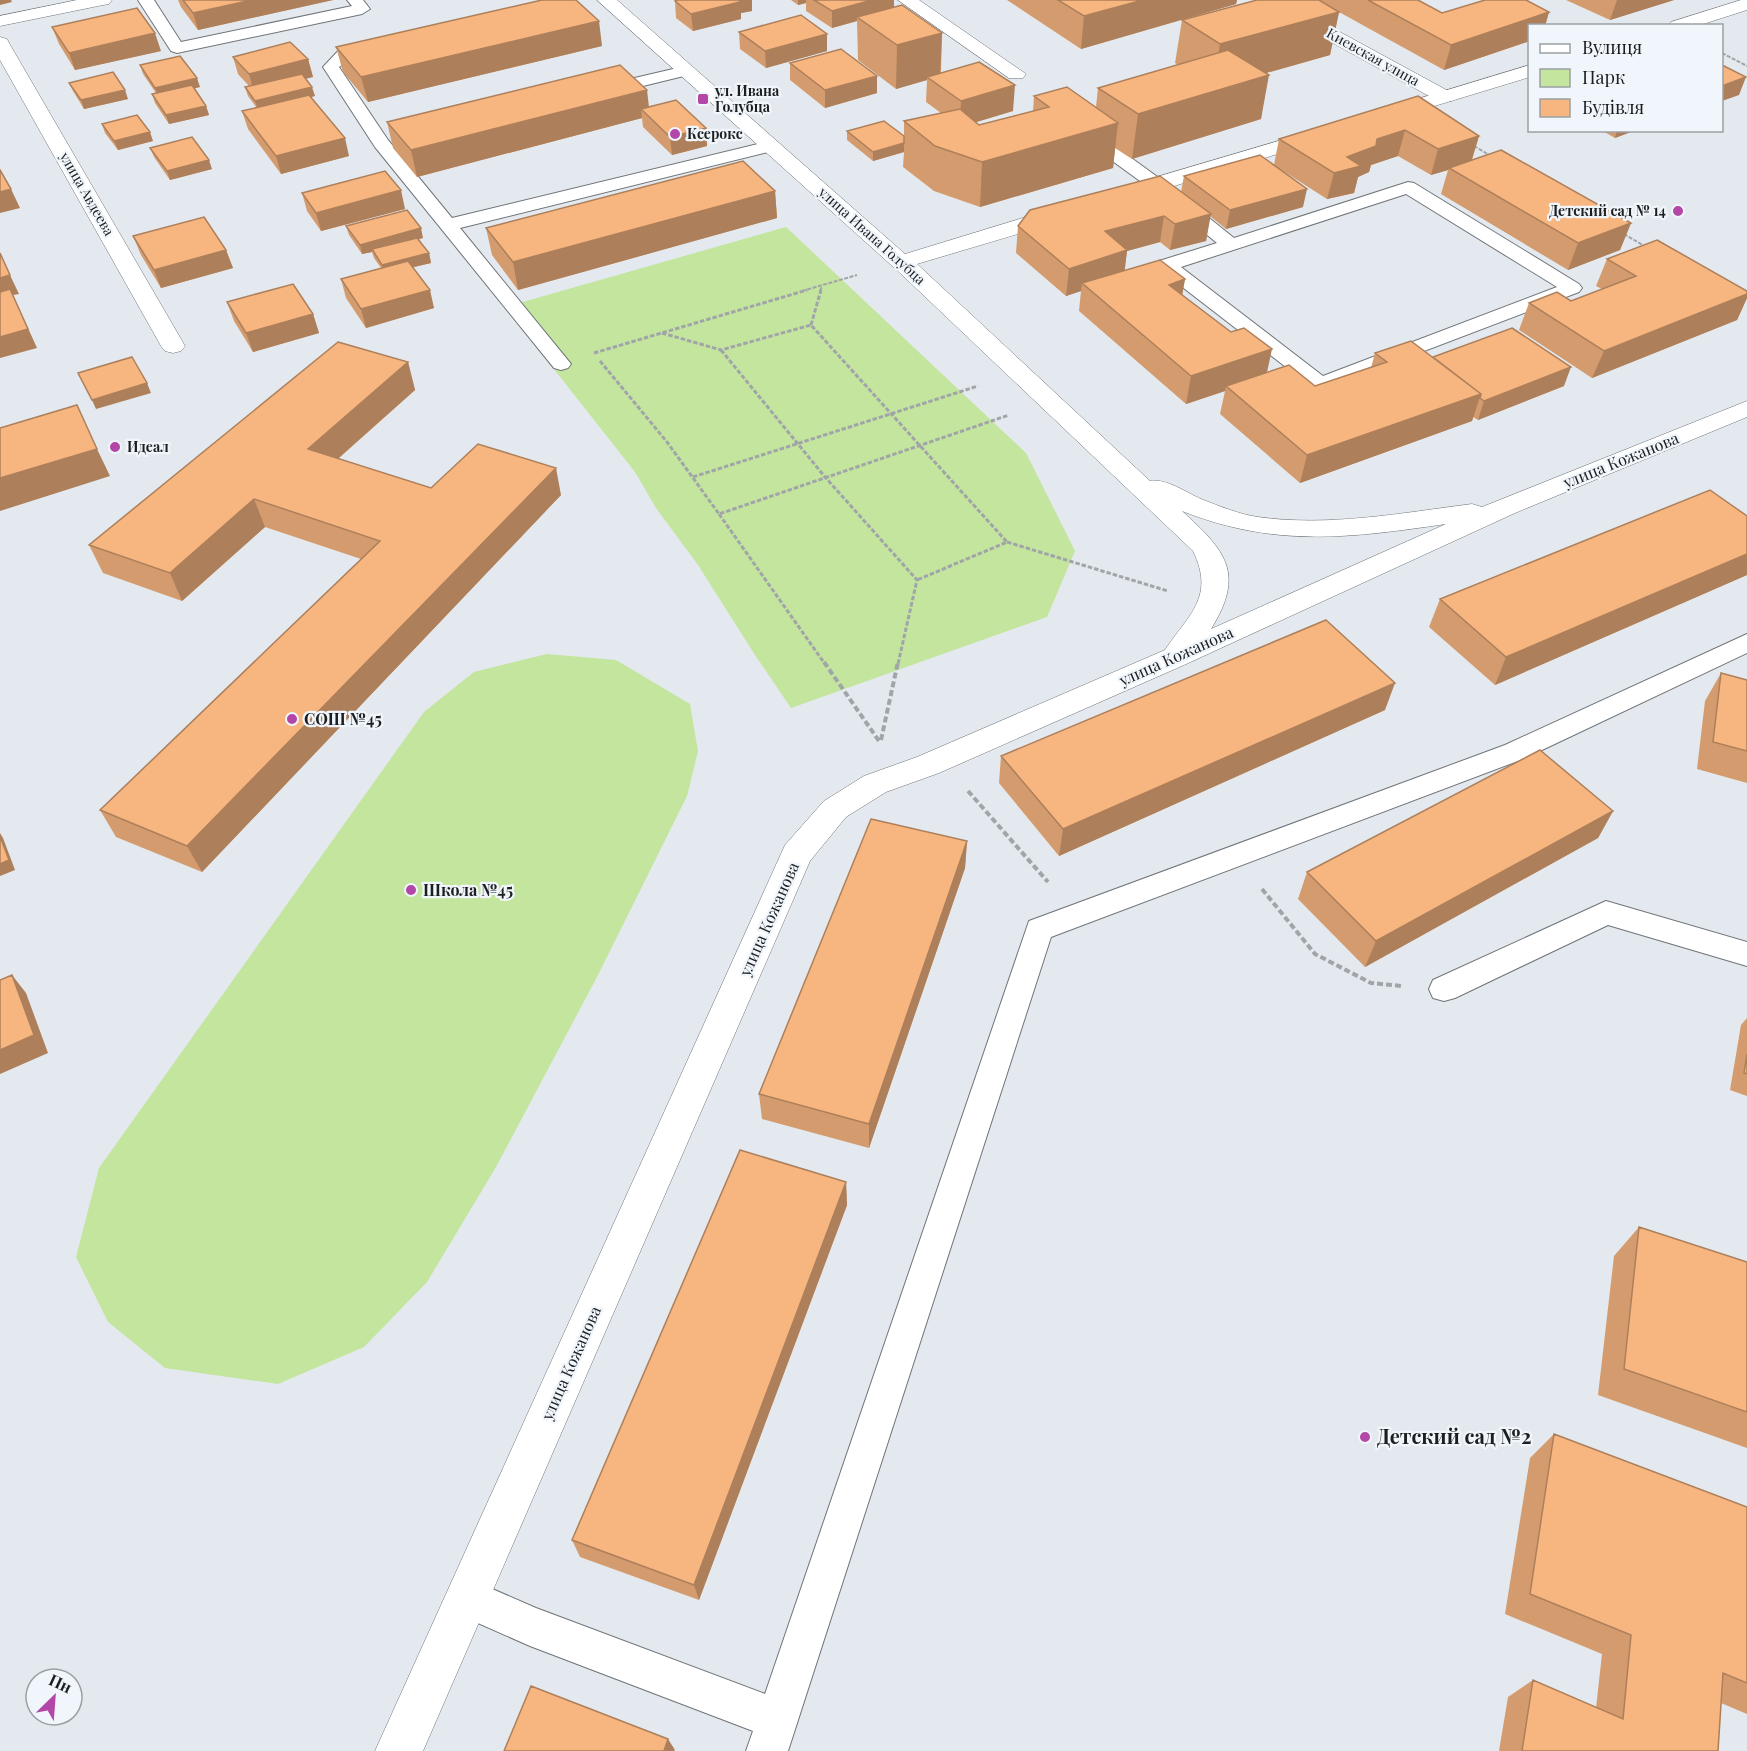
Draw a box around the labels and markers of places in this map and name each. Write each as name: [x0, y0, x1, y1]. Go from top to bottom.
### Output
place label: ул. Ивана Голубца: [714, 81, 780, 116]
marker: ул. Ивана Голубца: [696, 92, 710, 106]
place label: Ксерокс: [687, 124, 743, 143]
marker: Ксерокс: [668, 127, 682, 141]
place label: Детский сад № 14: [1549, 201, 1666, 220]
marker: Детский сад № 14: [1671, 204, 1685, 218]
place label: Идеал: [127, 437, 169, 456]
marker: Идеал: [108, 440, 122, 454]
place label: СОШ №45: [304, 708, 382, 729]
marker: СОШ №45: [285, 712, 299, 726]
place label: Школа №45: [423, 879, 513, 900]
marker: Школа №45: [404, 883, 418, 897]
place label: Детский сад №2: [1377, 1422, 1531, 1449]
marker: Детский сад №2: [1358, 1430, 1372, 1444]

